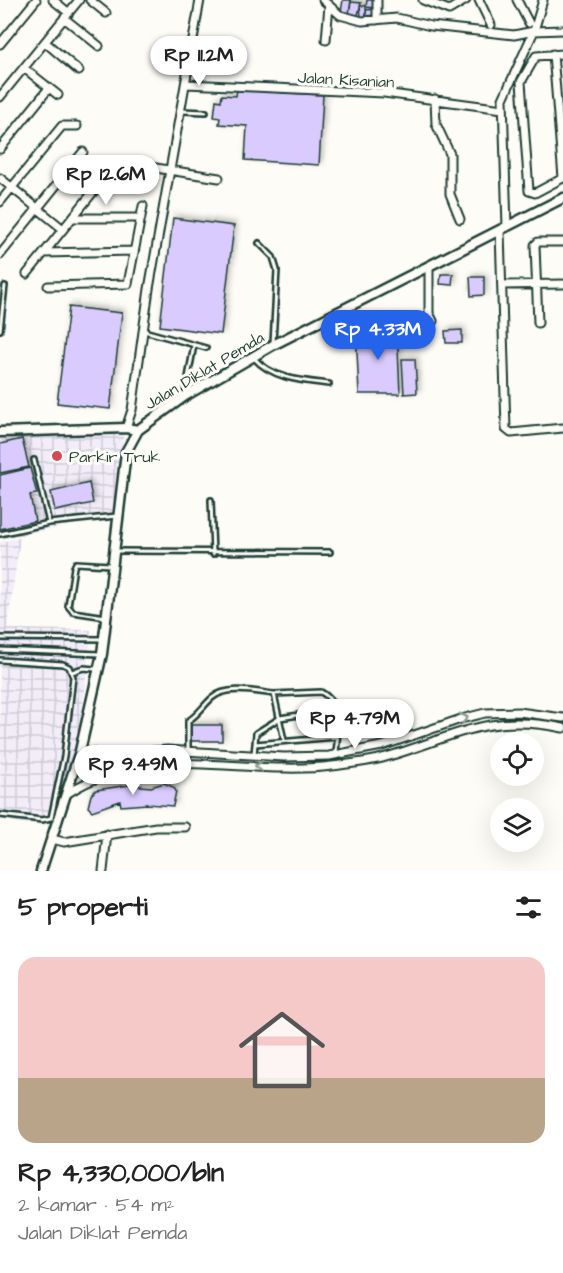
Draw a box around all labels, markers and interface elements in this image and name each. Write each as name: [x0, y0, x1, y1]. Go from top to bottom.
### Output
pin: Rp 11.2M: [137, 36, 261, 87]
text: Rp 11.2M: [164, 41, 234, 69]
street label: Jalan Kisanian: [297, 66, 395, 94]
pin: Rp 12.6M: [44, 155, 168, 206]
text: Rp 12.6M: [66, 160, 146, 188]
pin: Rp 4.33M: [316, 310, 440, 361]
text: Rp 4.33M: [335, 315, 421, 343]
street label: Jalan Diklat Pemda: [141, 327, 268, 415]
place label: Parkir Truk: [69, 446, 161, 468]
marker: Parkir Truk: [50, 449, 64, 463]
pin: Rp 4.79M: [293, 699, 417, 750]
text: Rp 4.79M: [310, 704, 400, 732]
one-way arrow: [459, 713, 469, 726]
map controls: [490, 732, 544, 852]
button: locate: [490, 732, 544, 786]
pin: Rp 9.49M: [71, 745, 195, 796]
text: Rp 9.49M: [88, 750, 178, 778]
one-way arrow: [255, 759, 264, 772]
button: layers: [490, 798, 544, 852]
text: 5 properti: [18, 889, 148, 925]
icon: filters: [512, 891, 545, 924]
icon: home: [228, 996, 336, 1104]
text: Rp 4,330,000/bln: [18, 1155, 224, 1191]
text: 2 kamar · 54 m²: [18, 1191, 174, 1219]
text: Jalan Diklat Pemda: [18, 1219, 187, 1247]

